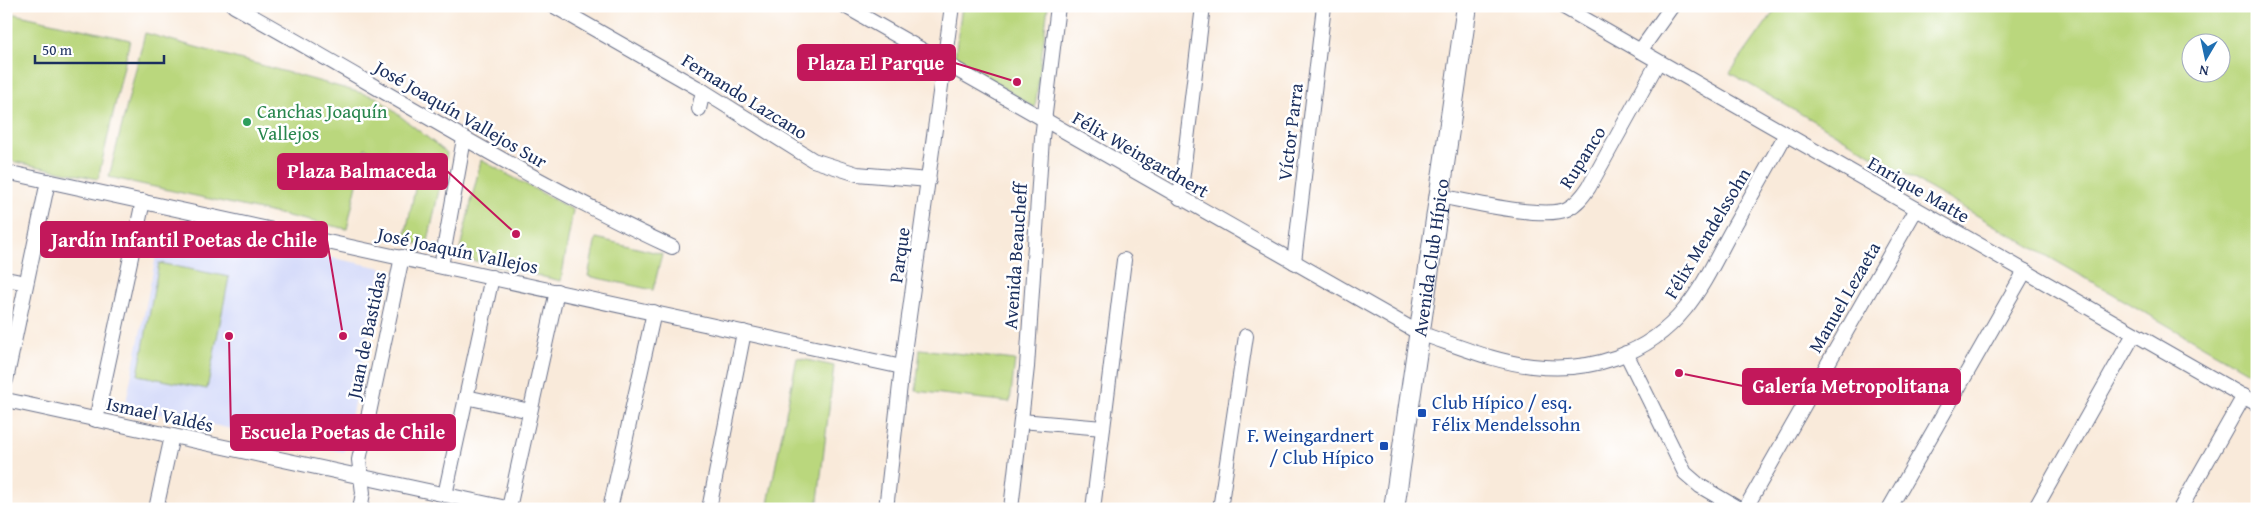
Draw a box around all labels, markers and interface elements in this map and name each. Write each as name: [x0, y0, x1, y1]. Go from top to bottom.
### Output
scale bar: [35, 32, 164, 64]
north arrow: [2180, 32, 2230, 82]
text: 50 m: [42, 39, 73, 60]
callout: Plaza El Parque: [798, 45, 955, 80]
street label: Fernando Lazcano: [677, 46, 813, 146]
text: Plaza El Parque: [808, 48, 945, 77]
street label: José Joaquín Vallejos Sur: [368, 52, 553, 175]
text: N: [2197, 60, 2210, 81]
street label: Víctor Parra: [1270, 82, 1310, 182]
place label: Canchas Joaquín Vallejos: [257, 97, 388, 147]
street label: Félix Weingardnert: [1068, 104, 1215, 205]
marker: Canchas Joaquín Vallejos: [241, 116, 253, 128]
street label: Rupanco: [1552, 120, 1612, 194]
street label: Enrique Matte: [1863, 148, 1975, 230]
callout: Plaza Balmaceda: [278, 154, 447, 189]
text: Plaza Balmaceda: [287, 156, 437, 185]
street label: Félix Mendelssohn: [1657, 162, 1757, 304]
street label: Avenida Club Hípico: [1405, 177, 1456, 339]
street label: Avenida Beaucheff: [996, 180, 1034, 330]
street label: José Joaquín Vallejos: [373, 219, 541, 281]
callout: Jardín Infantil Poetas de Chile: [41, 222, 327, 257]
text: Jardín Infantil Poetas de Chile: [48, 225, 317, 254]
street label: Parque: [881, 225, 917, 285]
street label: Manuel Lezaeta: [1801, 236, 1887, 358]
street label: Juan de Bastidas: [338, 269, 393, 403]
callout: Galería Metropolitana: [1743, 369, 1960, 404]
text: Galería Metropolitana: [1753, 371, 1950, 400]
place label: Club Hípico / esq. Félix Mendelssohn: [1432, 388, 1581, 438]
street label: Ismael Valdés: [104, 389, 216, 439]
marker: Club Hípico / esq. Félix Mendelssohn: [1416, 407, 1428, 419]
callout: Escuela Poetas de Chile: [231, 415, 455, 450]
text: Escuela Poetas de Chile: [241, 417, 445, 446]
place label: F. Weingardnert / Club Hípico: [1247, 421, 1374, 471]
marker: F. Weingardnert / Club Hípico: [1378, 440, 1390, 452]

